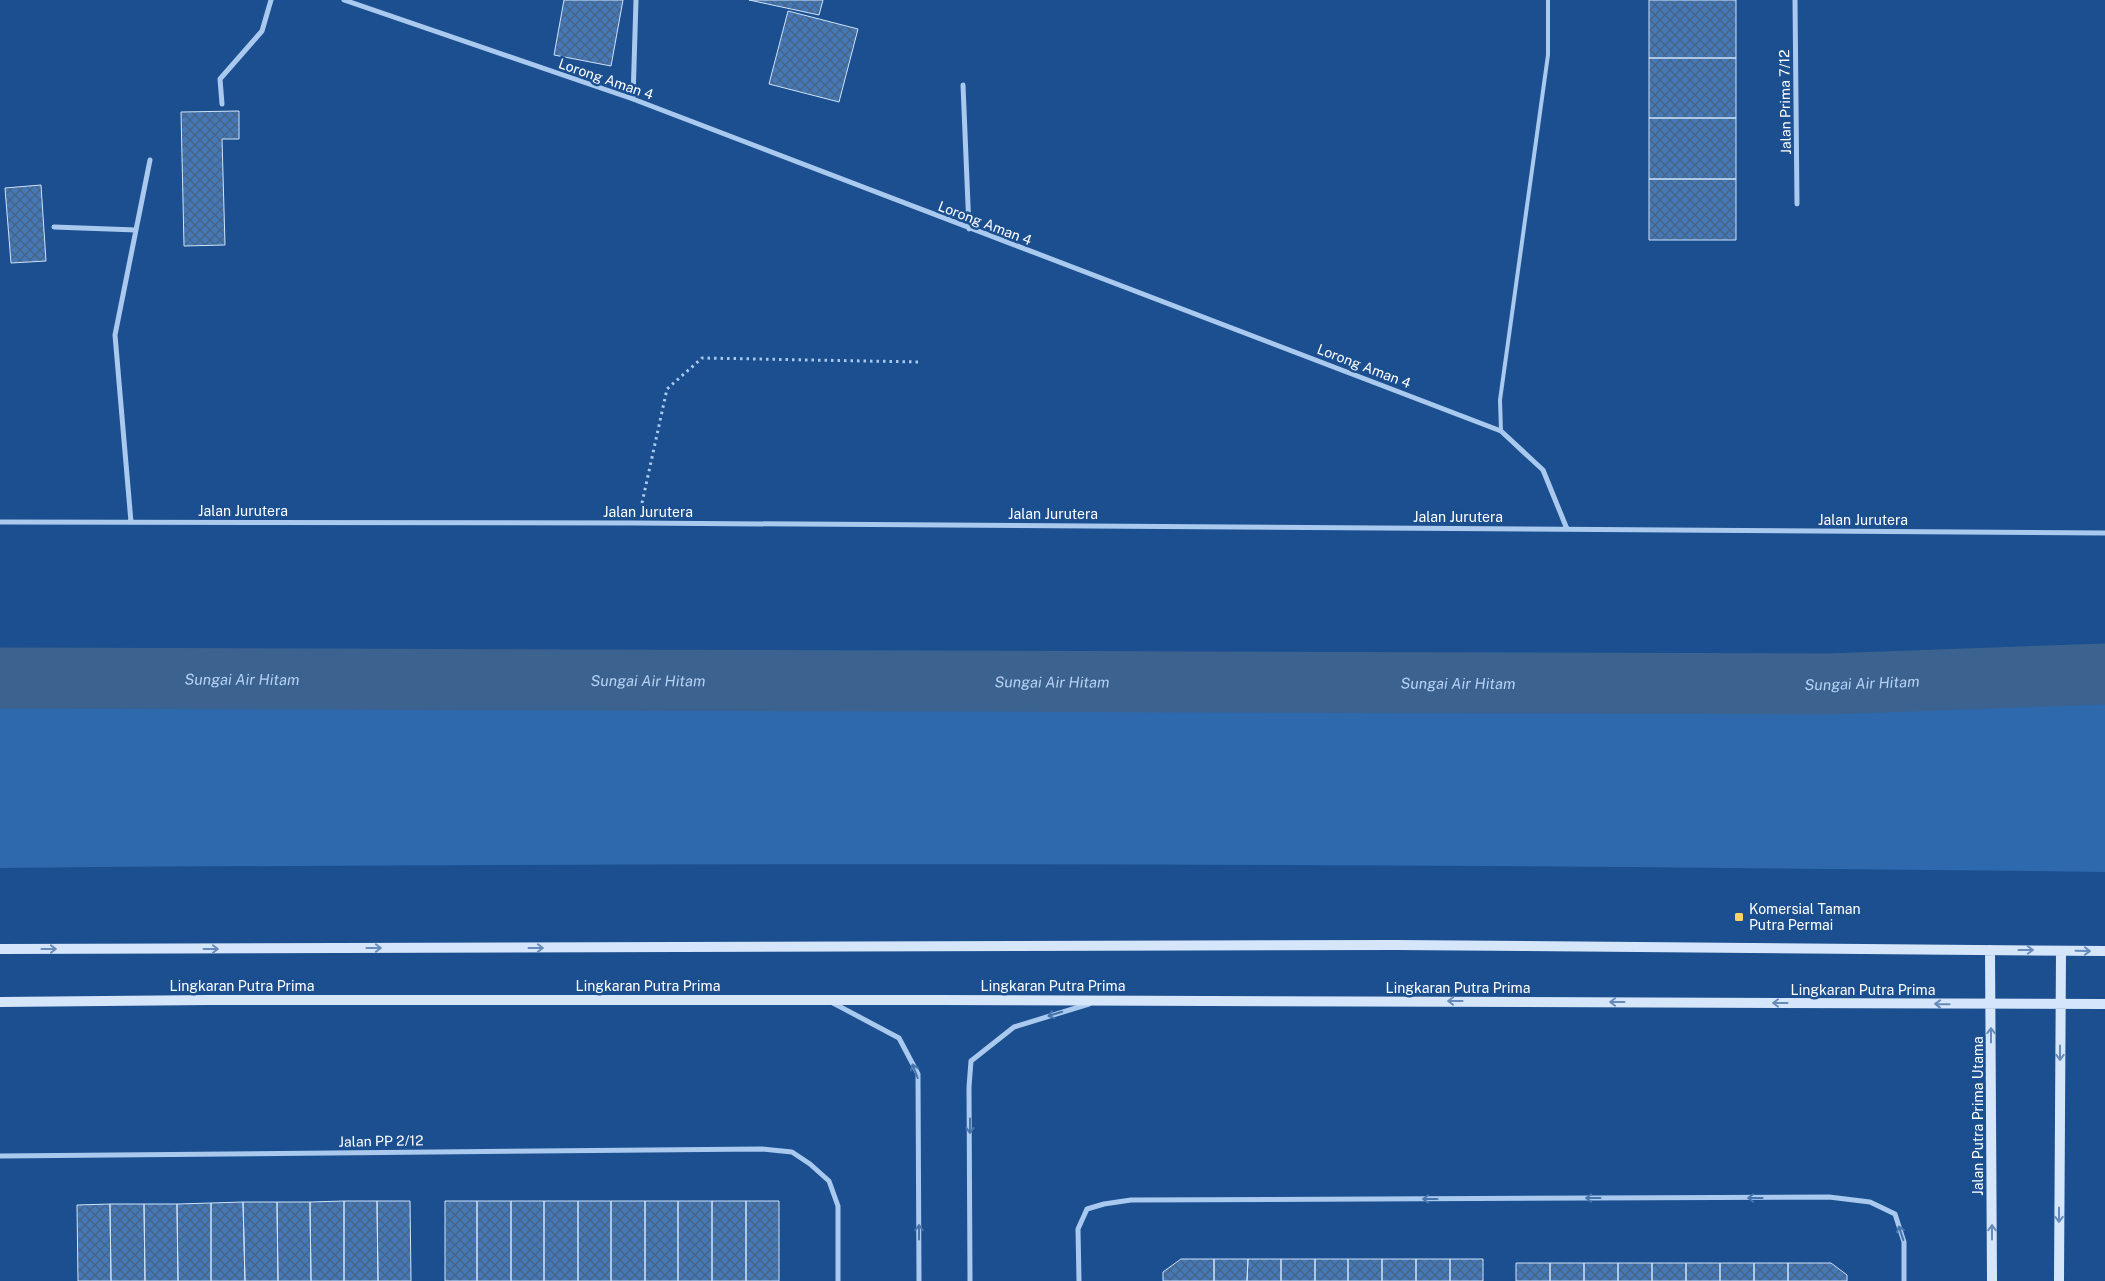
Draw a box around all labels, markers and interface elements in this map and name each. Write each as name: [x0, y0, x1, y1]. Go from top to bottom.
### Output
street label: Jalan Prima 7/12: [1776, 49, 1794, 155]
street label: Lorong Aman 4: [556, 55, 656, 103]
street label: Lorong Aman 4: [936, 198, 1034, 248]
street label: Lorong Aman 4: [1315, 341, 1413, 391]
street label: Jalan Jurutera: [198, 503, 288, 519]
street label: Jalan Jurutera: [603, 504, 693, 520]
street label: Jalan Jurutera: [1008, 506, 1098, 522]
street label: Jalan Jurutera: [1413, 509, 1503, 525]
street label: Jalan Jurutera: [1818, 512, 1908, 528]
water label: Sungai Air Hitam: [184, 670, 300, 687]
water label: Sungai Air Hitam: [590, 671, 706, 689]
water label: Sungai Air Hitam: [1804, 672, 1920, 693]
water label: Sungai Air Hitam: [994, 673, 1109, 690]
water label: Sungai Air Hitam: [1400, 674, 1515, 691]
place label: Komersial Taman Putra Permai: [1749, 901, 1861, 933]
marker: Komersial Taman Putra Permai: [1733, 911, 1745, 923]
one-way arrow: [365, 943, 381, 953]
one-way arrow: [528, 943, 544, 953]
one-way arrow: [40, 944, 56, 954]
one-way arrow: [202, 944, 219, 954]
one-way arrow: [2018, 945, 2034, 955]
one-way arrow: [2074, 946, 2091, 956]
street label: Lingkaran Putra Prima: [170, 978, 314, 994]
street label: Lingkaran Putra Prima: [576, 978, 720, 994]
street label: Lingkaran Putra Prima: [981, 978, 1125, 994]
street label: Lingkaran Putra Prima: [1386, 980, 1530, 996]
street label: Lingkaran Putra Prima: [1791, 982, 1935, 998]
one-way arrow: [1447, 996, 1464, 1006]
one-way arrow: [1610, 997, 1626, 1007]
one-way arrow: [1772, 998, 1788, 1008]
one-way arrow: [1935, 999, 1951, 1009]
one-way arrow: [1047, 1010, 1063, 1020]
one-way arrow: [1986, 1027, 1996, 1044]
street label: Jalan Putra Prima Utama: [1970, 1036, 1986, 1196]
one-way arrow: [2055, 1044, 2065, 1061]
one-way arrow: [910, 1064, 919, 1079]
one-way arrow: [965, 1118, 975, 1134]
street label: Jalan PP 2/12: [338, 1132, 424, 1150]
one-way arrow: [1585, 1193, 1601, 1203]
one-way arrow: [1747, 1193, 1764, 1203]
one-way arrow: [1422, 1194, 1438, 1204]
one-way arrow: [2054, 1207, 2064, 1223]
one-way arrow: [914, 1225, 924, 1241]
one-way arrow: [1895, 1225, 1905, 1241]
one-way arrow: [1987, 1225, 1997, 1241]

